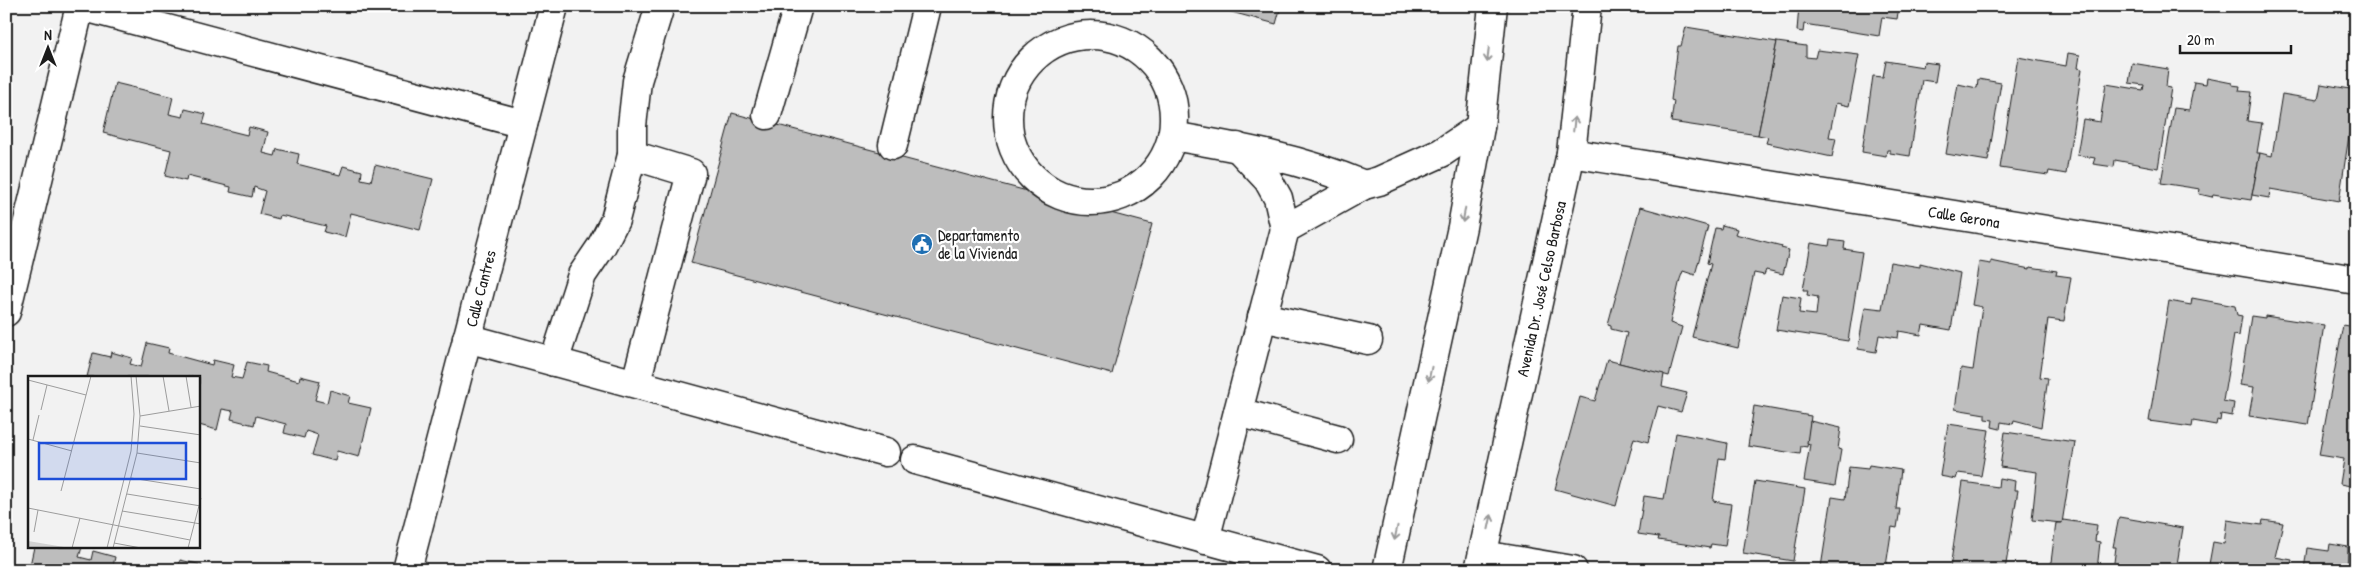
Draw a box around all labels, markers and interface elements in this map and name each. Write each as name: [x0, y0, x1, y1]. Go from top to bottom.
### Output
north arrow: [22, 22, 72, 72]
scale bar: [2180, 22, 2291, 54]
text: N: [44, 25, 52, 44]
text: 20 m: [2187, 29, 2214, 50]
one-way arrow: [1483, 46, 1493, 62]
one-way arrow: [1569, 116, 1579, 132]
street label: Avenida Dr. José Celso Barbosa: [1511, 199, 1571, 379]
street label: Calle Gerona: [1926, 200, 2001, 233]
one-way arrow: [1459, 207, 1468, 223]
place label: Departamento de la Vivienda: [938, 224, 1020, 264]
public building icon: Departamento de la Vivienda: [910, 232, 934, 256]
street label: Calle Cantres: [460, 248, 501, 329]
one-way arrow: [1425, 366, 1434, 382]
inset map: [28, 376, 200, 548]
one-way arrow: [1486, 515, 1495, 531]
one-way arrow: [1391, 525, 1400, 541]

